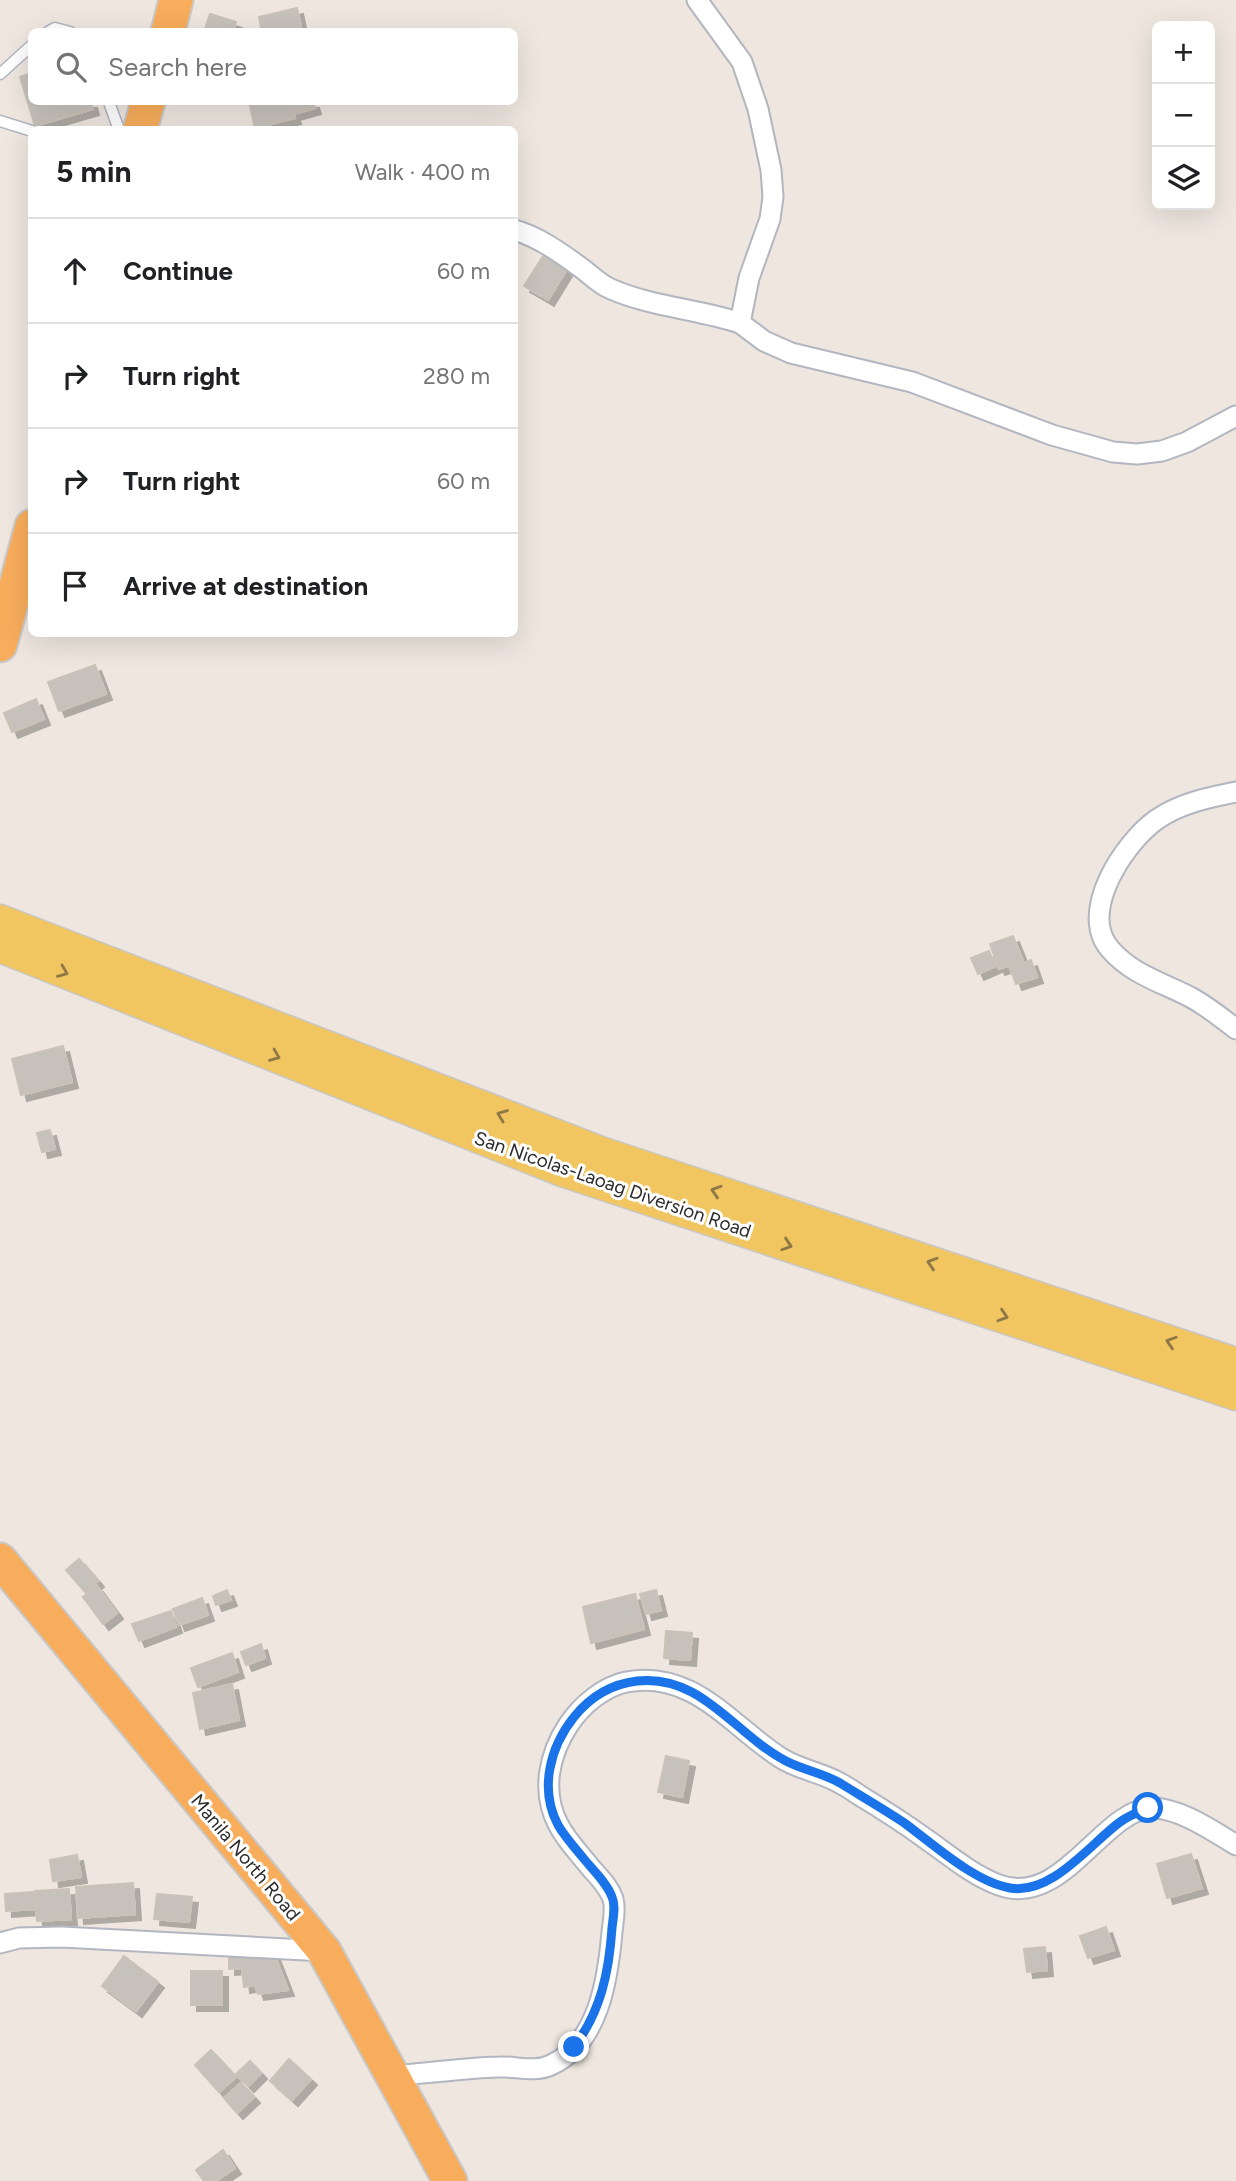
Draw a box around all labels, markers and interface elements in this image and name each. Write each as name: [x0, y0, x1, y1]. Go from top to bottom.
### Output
map controls: [1152, 21, 1215, 210]
button: +: [1152, 21, 1215, 84]
search box: [28, 28, 518, 105]
icon: search: [52, 48, 90, 86]
text: Search here: [108, 51, 247, 83]
button: −: [1152, 84, 1215, 147]
button: layers: [1152, 147, 1215, 210]
text: 5 min: [56, 153, 132, 190]
text: Walk · 400 m: [355, 158, 490, 186]
icon: ahead: [56, 252, 94, 290]
text: Continue: [123, 255, 233, 287]
text: 60 m: [437, 257, 490, 285]
icon: right: [56, 357, 94, 395]
text: Turn right: [123, 360, 240, 392]
text: 280 m: [423, 362, 490, 390]
icon: right: [56, 462, 94, 500]
text: Turn right: [123, 465, 240, 497]
text: 60 m: [437, 467, 490, 495]
icon: arrive: [56, 567, 94, 605]
text: Arrive at destination: [123, 570, 368, 602]
one-way arrow: [57, 963, 69, 977]
one-way arrow: [268, 1047, 280, 1061]
one-way arrow: [497, 1109, 509, 1123]
street label: San Nicolas-Laoag Diversion Road: [471, 1126, 754, 1243]
one-way arrow: [711, 1185, 723, 1199]
one-way arrow: [780, 1237, 792, 1251]
one-way arrow: [926, 1257, 939, 1271]
one-way arrow: [996, 1308, 1008, 1323]
one-way arrow: [1166, 1336, 1178, 1350]
street label: Manila North Road: [186, 1790, 305, 1925]
route start: [1132, 1792, 1163, 1823]
route end: [558, 2031, 589, 2062]

